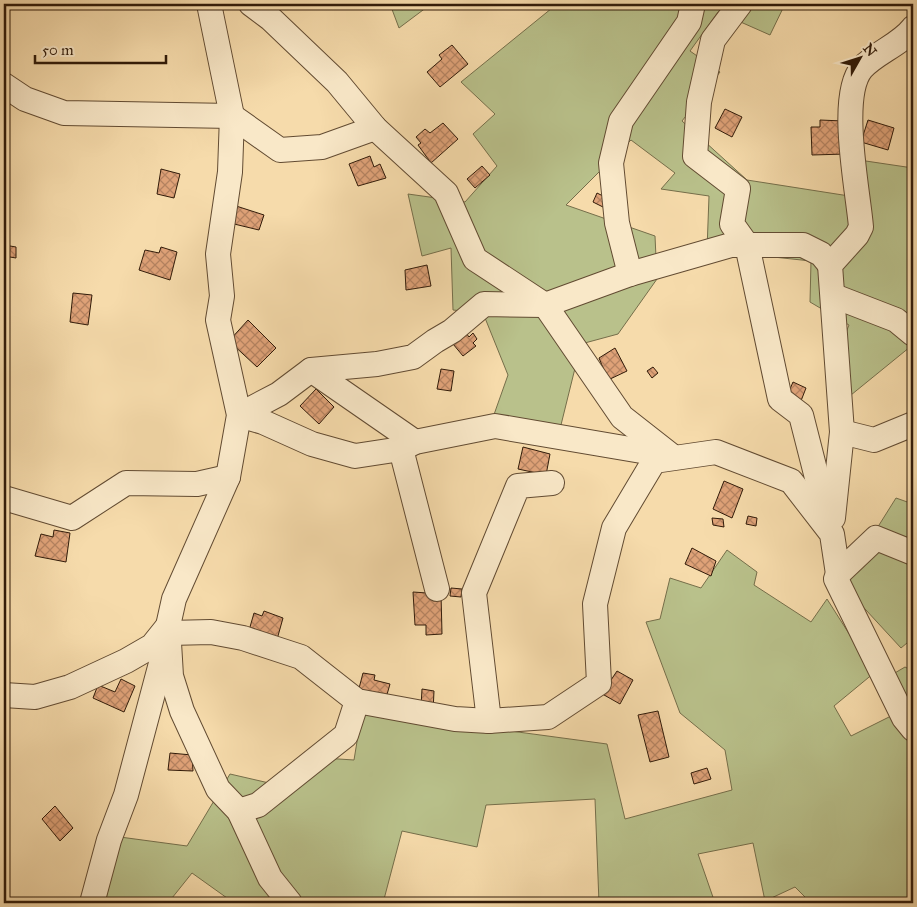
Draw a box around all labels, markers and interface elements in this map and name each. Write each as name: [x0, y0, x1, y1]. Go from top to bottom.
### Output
scale bar: [35, 32, 166, 64]
north arrow: [834, 32, 884, 82]
text: N: [859, 40, 880, 60]
text: 50 m: [42, 41, 74, 59]

